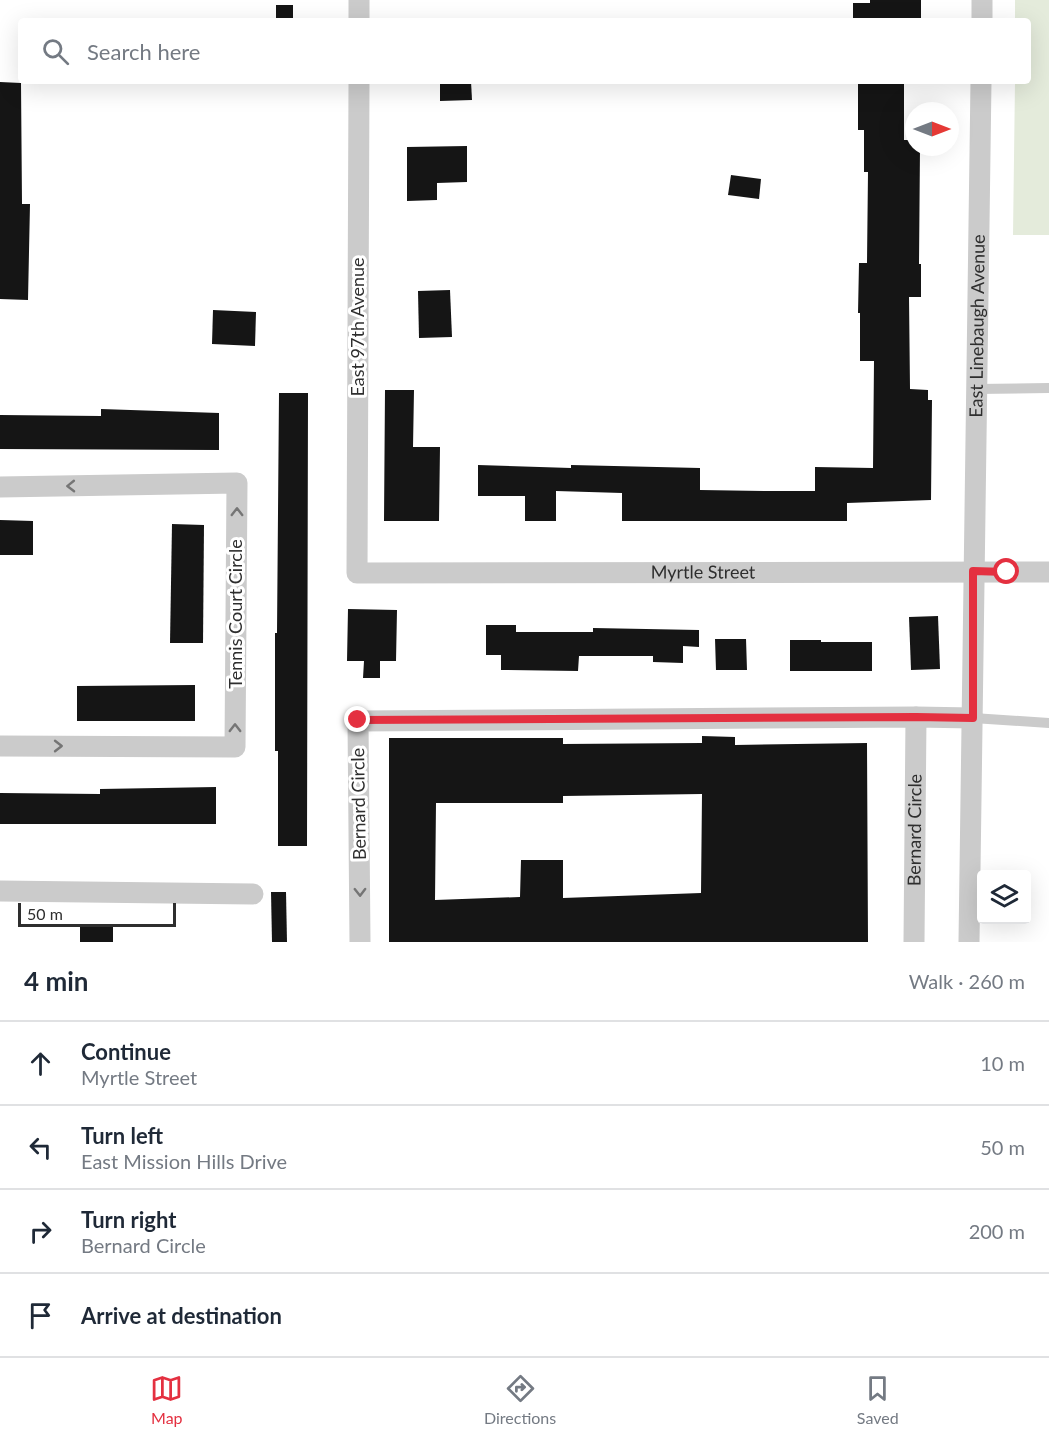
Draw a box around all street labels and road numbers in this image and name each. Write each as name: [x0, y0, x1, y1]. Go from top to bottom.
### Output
street label: East Linebaugh Avenue: [964, 234, 989, 418]
street label: East 97th Avenue: [346, 257, 368, 397]
street label: Tennis Court Circle: [224, 539, 246, 689]
street label: Myrtle Street: [651, 560, 756, 583]
street label: Bernard Circle: [346, 748, 370, 860]
street label: Bernard Circle: [902, 774, 925, 886]

